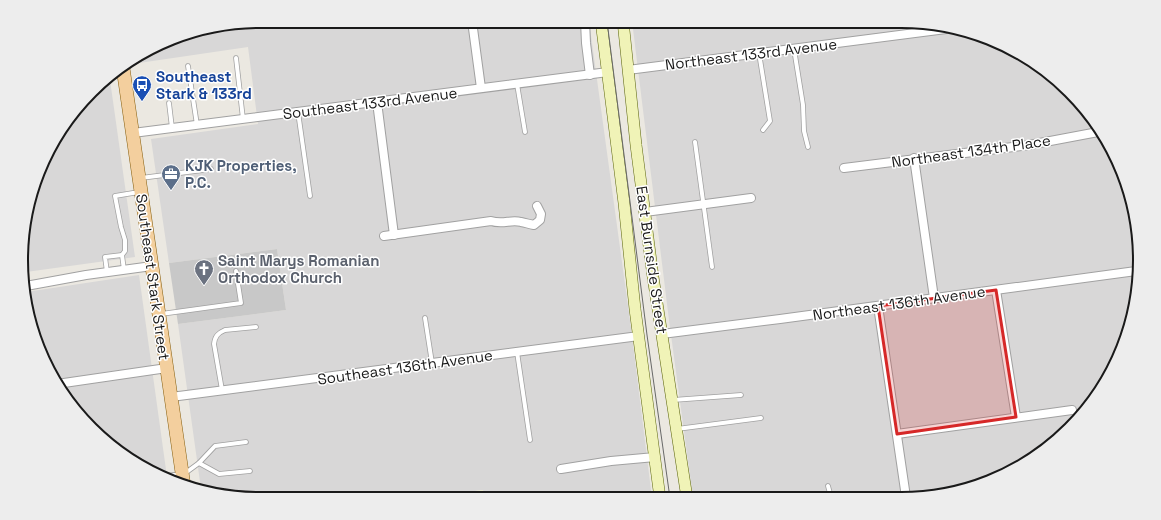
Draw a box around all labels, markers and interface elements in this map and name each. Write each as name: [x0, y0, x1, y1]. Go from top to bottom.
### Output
street label: Northeast 133rd Avenue: [664, 34, 838, 74]
place label: Southeast Stark & 133rd: [156, 67, 252, 103]
bus stop icon: Southeast Stark & 133rd: [131, 74, 153, 102]
street label: Southeast 133rd Avenue: [282, 83, 458, 123]
street label: Northeast 134th Place: [890, 130, 1052, 172]
place label: KJK Properties, P.C.: [185, 156, 297, 192]
office icon: KJK Properties, P.C.: [160, 163, 182, 191]
street label: East Burnside Street: [632, 185, 672, 335]
street label: Southeast Stark Street: [132, 193, 174, 361]
place label: Saint Marys Romanian Orthodox Church: [218, 251, 379, 287]
church icon: Saint Marys Romanian Orthodox Church: [193, 258, 215, 286]
street label: Northeast 136th Avenue: [811, 281, 987, 325]
street label: Southeast 136th Avenue: [316, 345, 494, 389]

